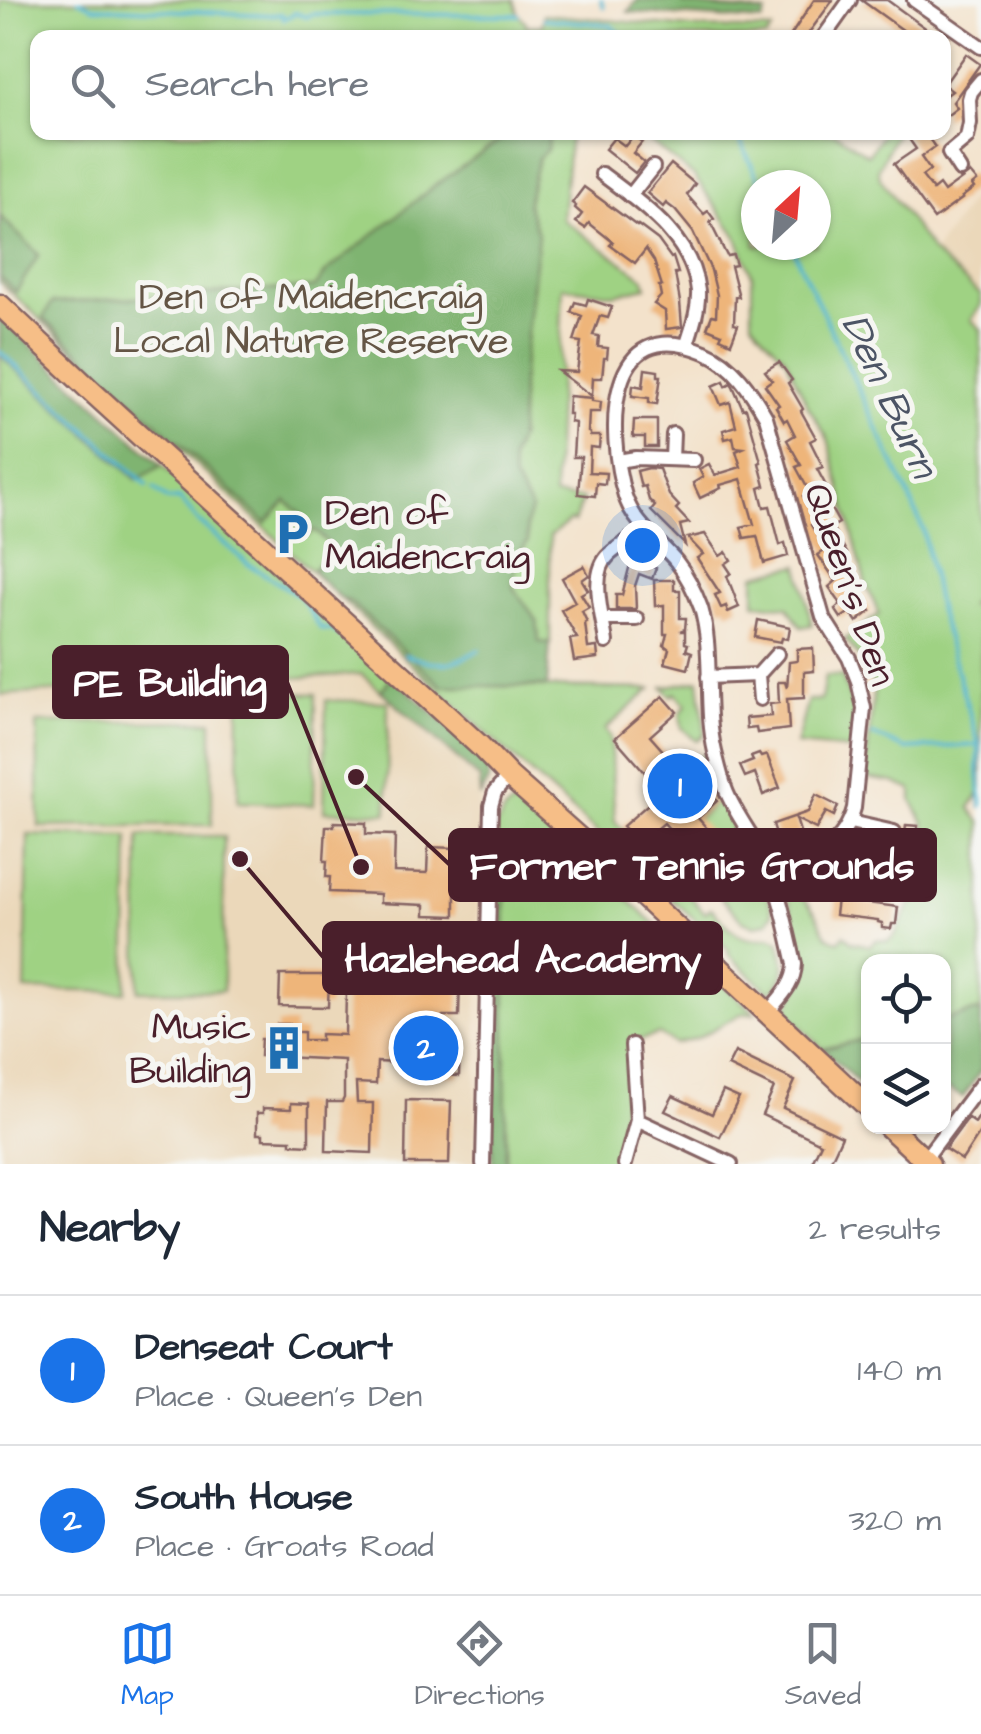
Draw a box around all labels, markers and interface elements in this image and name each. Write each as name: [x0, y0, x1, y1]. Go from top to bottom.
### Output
search box: [30, 30, 951, 140]
icon: search: [65, 58, 120, 113]
text: Search here: [145, 59, 369, 111]
north arrow: [741, 170, 831, 260]
park label: Den of Maidencraig Local Nature Reserve: [113, 272, 509, 368]
water label: Den Burn: [827, 305, 952, 489]
street label: Queen's Den: [790, 476, 908, 693]
place label: Den of Maidencraig: [325, 488, 530, 584]
parking icon: Den of Maidencraig: [268, 510, 316, 558]
your location: [617, 520, 668, 571]
callout: PE Building: [54, 647, 287, 717]
text: PE Building: [73, 657, 267, 713]
pin: 1: [648, 748, 712, 824]
callout: Former Tennis Grounds: [450, 830, 935, 900]
text: Former Tennis Grounds: [470, 840, 915, 895]
callout: Hazlehead Academy: [324, 923, 721, 993]
text: Hazlehead Academy: [344, 933, 702, 990]
map controls: [861, 954, 951, 1134]
button: locate: [861, 954, 951, 1044]
place label: Music Building: [129, 1002, 251, 1098]
pin: 2: [394, 1010, 458, 1086]
building icon: Music Building: [260, 1024, 308, 1072]
button: layers: [861, 1044, 951, 1134]
text: Nearby: [40, 1200, 180, 1258]
text: 2 results: [809, 1207, 941, 1252]
text: Denseat Court: [135, 1322, 393, 1374]
text: 1: [70, 1348, 75, 1393]
text: 140 m: [857, 1348, 941, 1393]
text: Place · Queen's Den: [135, 1374, 422, 1419]
text: South House: [135, 1472, 353, 1524]
text: 2: [63, 1498, 82, 1543]
text: 320 m: [849, 1498, 941, 1543]
text: Place · Groats Road: [135, 1524, 434, 1569]
tab: Map: [120, 1616, 175, 1715]
tab: Directions: [415, 1616, 545, 1715]
tab: Saved: [785, 1616, 861, 1715]

